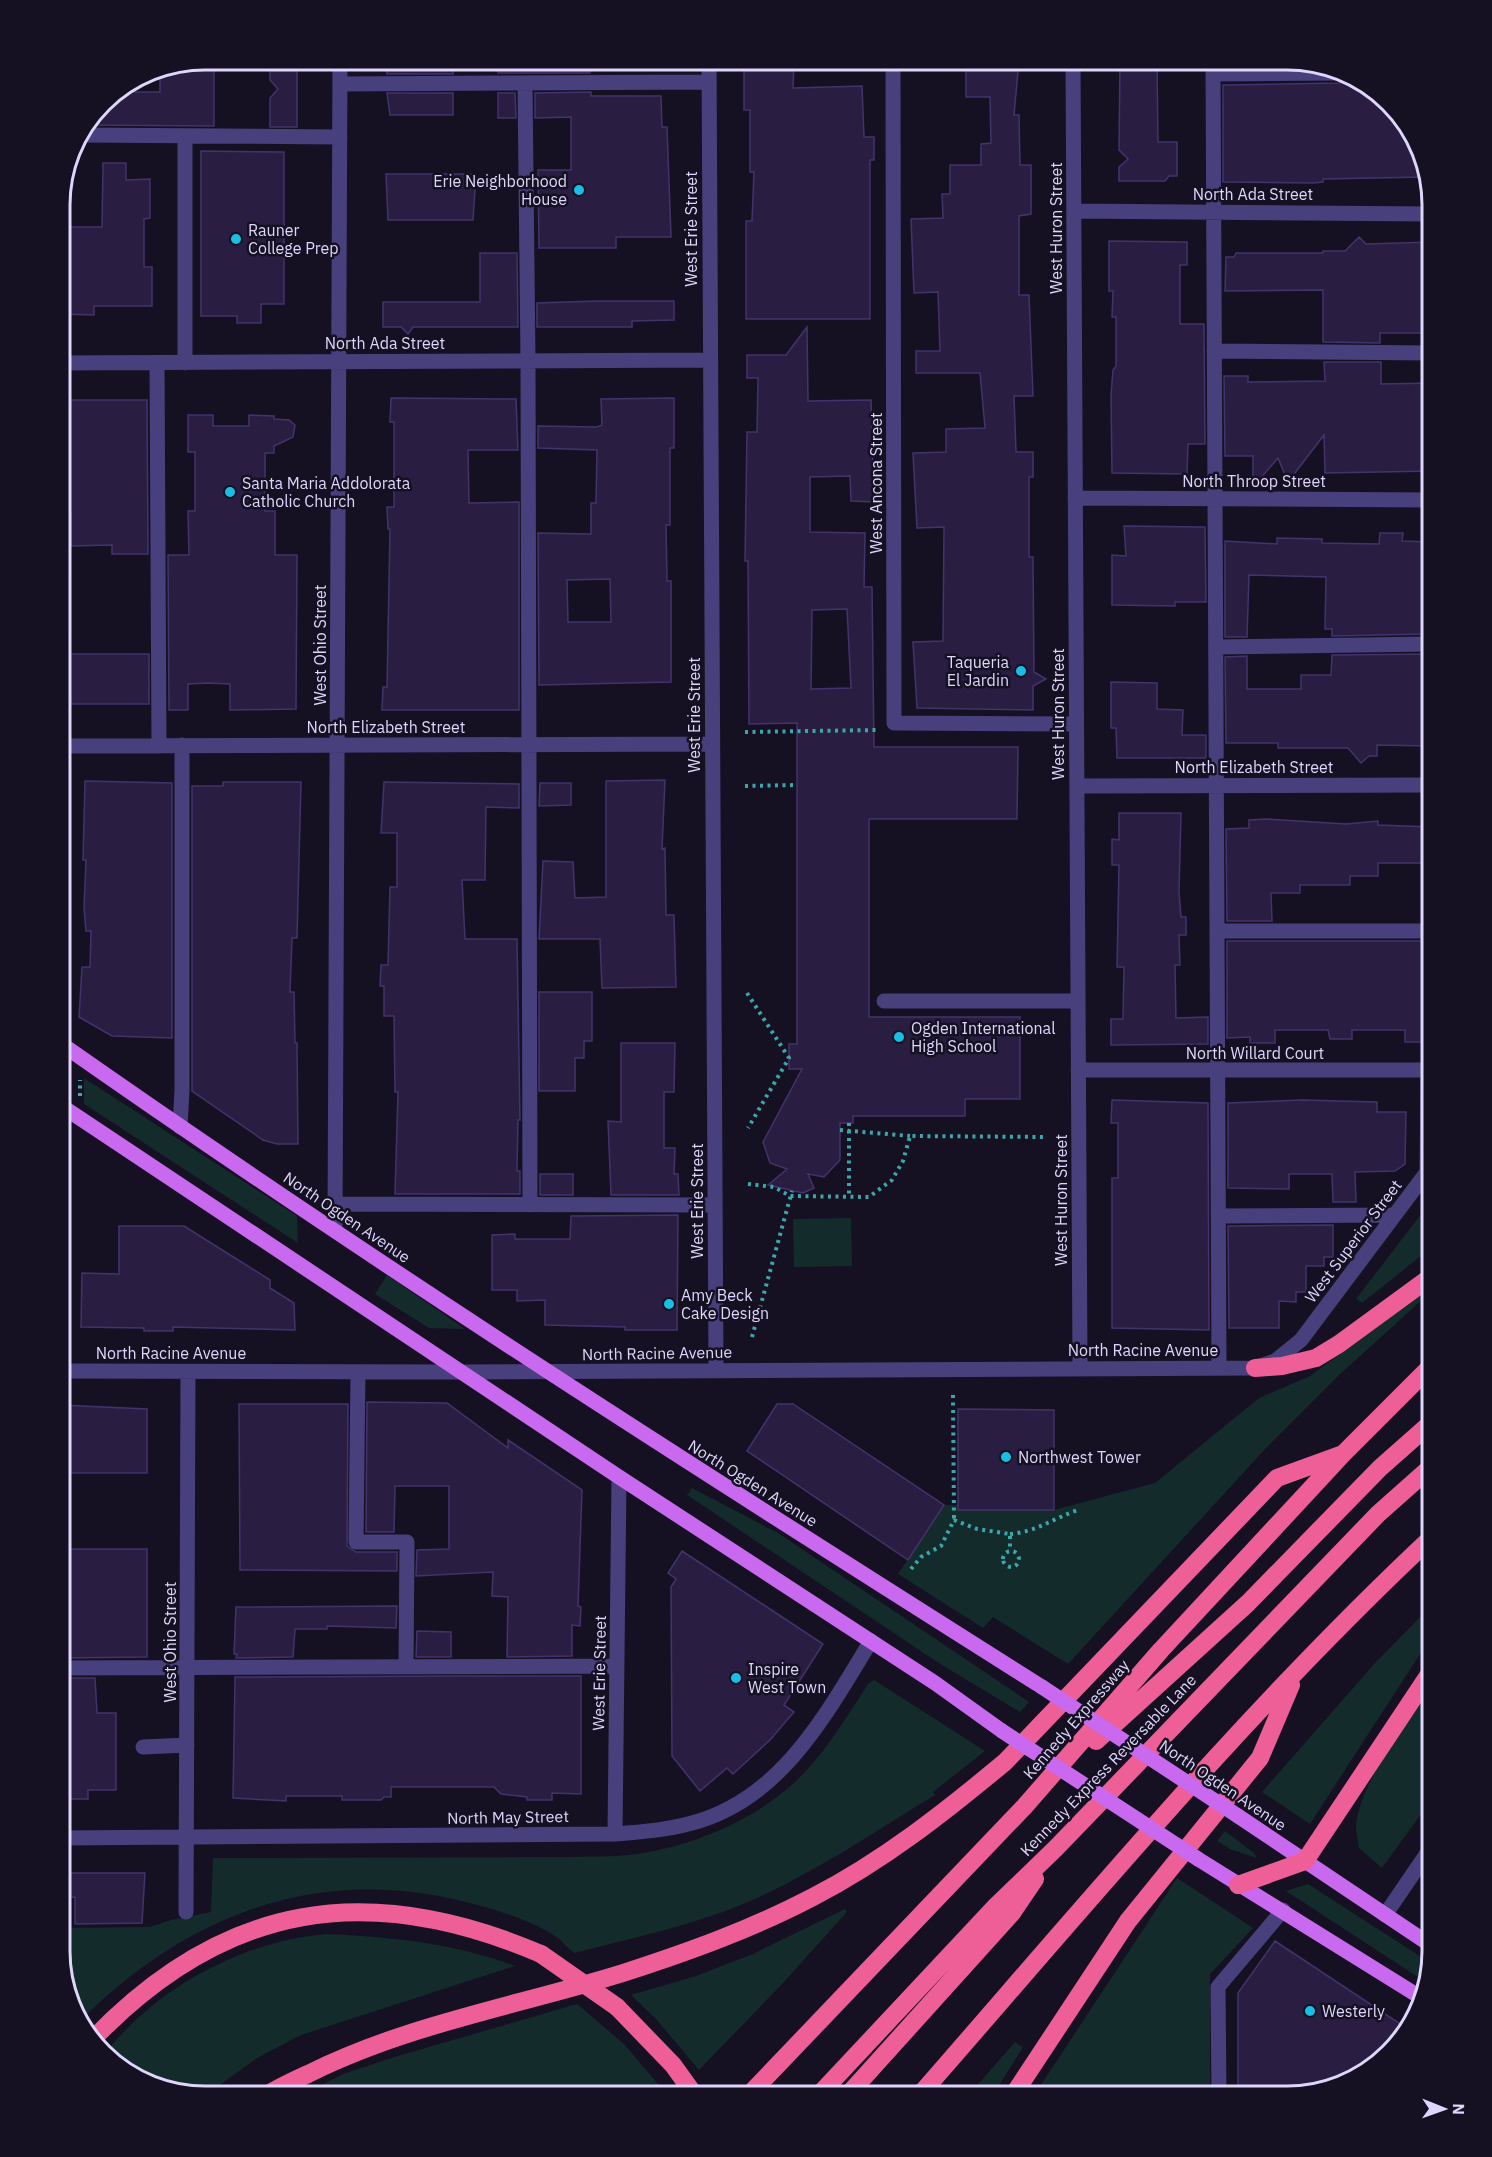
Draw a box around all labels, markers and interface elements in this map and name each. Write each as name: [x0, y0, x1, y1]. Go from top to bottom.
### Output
street label: West Huron Street: [1046, 162, 1066, 294]
place label: Erie Neighborhood House: [433, 171, 567, 209]
street label: West Erie Street: [681, 171, 701, 287]
marker: Erie Neighborhood House: [572, 183, 586, 197]
street label: North Ada Street: [1193, 184, 1313, 204]
place label: Rauner College Prep: [248, 220, 339, 258]
marker: Rauner College Prep: [229, 232, 243, 246]
street label: North Ada Street: [325, 333, 445, 353]
street label: West Ancona Street: [866, 412, 886, 554]
street label: North Throop Street: [1182, 471, 1326, 491]
place label: Santa Maria Addolorata Catholic Church: [242, 473, 411, 511]
marker: Santa Maria Addolorata Catholic Church: [223, 485, 237, 499]
street label: West Ohio Street: [310, 585, 330, 705]
street label: West Huron Street: [1048, 648, 1068, 780]
place label: Taqueria El Jardin: [947, 652, 1009, 690]
street label: West Erie Street: [684, 657, 704, 773]
marker: Taqueria El Jardin: [1014, 664, 1028, 678]
street label: North Elizabeth Street: [307, 717, 465, 737]
street label: North Elizabeth Street: [1175, 757, 1333, 777]
place label: Ogden International High School: [911, 1018, 1056, 1056]
marker: Ogden International High School: [892, 1030, 906, 1044]
street label: North Willard Court: [1186, 1043, 1324, 1063]
street label: West Huron Street: [1051, 1134, 1071, 1266]
street label: West Erie Street: [687, 1143, 707, 1259]
street label: North Ogden Avenue: [280, 1167, 414, 1267]
street label: West Superior Street: [1300, 1176, 1406, 1306]
place label: Amy Beck Cake Design: [681, 1285, 769, 1323]
marker: Amy Beck Cake Design: [662, 1297, 676, 1311]
street label: North Racine Avenue: [1068, 1340, 1218, 1360]
street label: North Racine Avenue: [582, 1342, 733, 1364]
street label: North Racine Avenue: [96, 1343, 246, 1363]
street label: North Ogden Avenue: [685, 1435, 822, 1531]
place label: Northwest Tower: [1018, 1447, 1141, 1467]
marker: Northwest Tower: [999, 1450, 1013, 1464]
street label: West Ohio Street: [160, 1582, 180, 1702]
street label: West Erie Street: [588, 1615, 610, 1731]
street label: Kennedy Expressway: [1019, 1655, 1133, 1783]
place label: Inspire West Town: [748, 1659, 826, 1697]
street label: Kennedy Express Reversable Lane: [1016, 1670, 1200, 1860]
marker: Inspire West Town: [729, 1671, 743, 1685]
street label: North Ogden Avenue: [1156, 1735, 1290, 1835]
street label: North May Street: [447, 1806, 569, 1828]
place label: Westerly: [1322, 2001, 1385, 2021]
marker: Westerly: [1303, 2004, 1317, 2018]
north arrow: [1414, 2079, 1474, 2139]
text: N: [1449, 2103, 1469, 2115]

